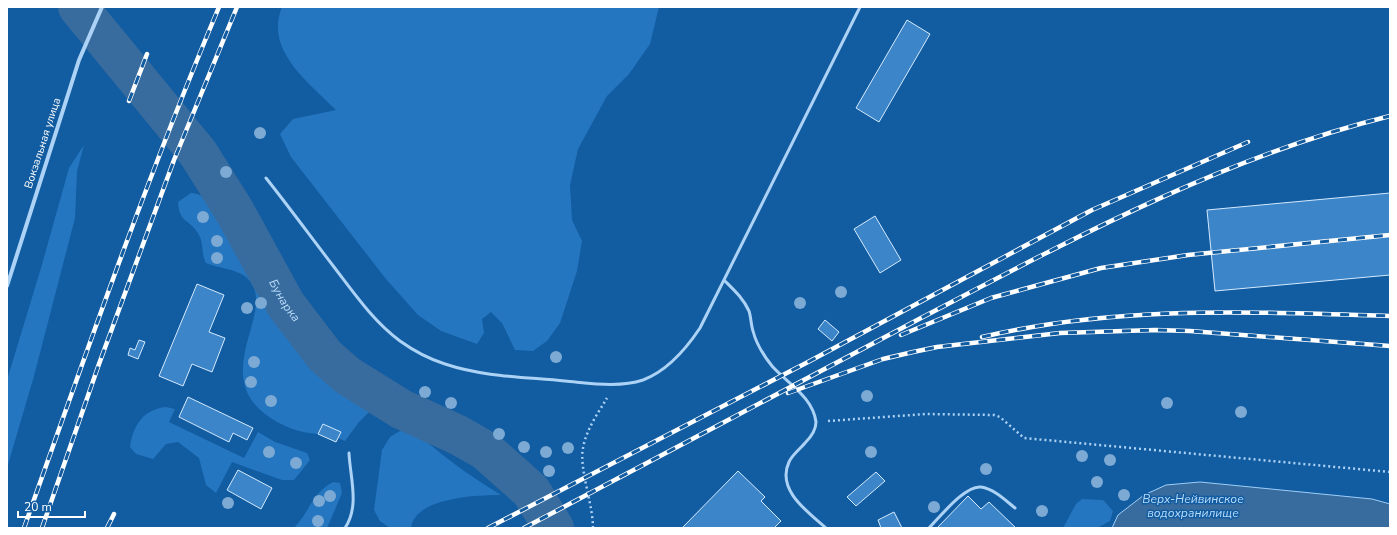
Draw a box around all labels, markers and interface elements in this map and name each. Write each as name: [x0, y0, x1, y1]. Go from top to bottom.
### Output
street label: Вокзальная улица: [21, 96, 64, 191]
water label: Бунарка: [265, 276, 304, 325]
water label: Верх-Нейвинское водохранилище: [1142, 491, 1244, 521]
scale bar: [18, 493, 85, 519]
text: 20 m: [24, 499, 52, 515]

